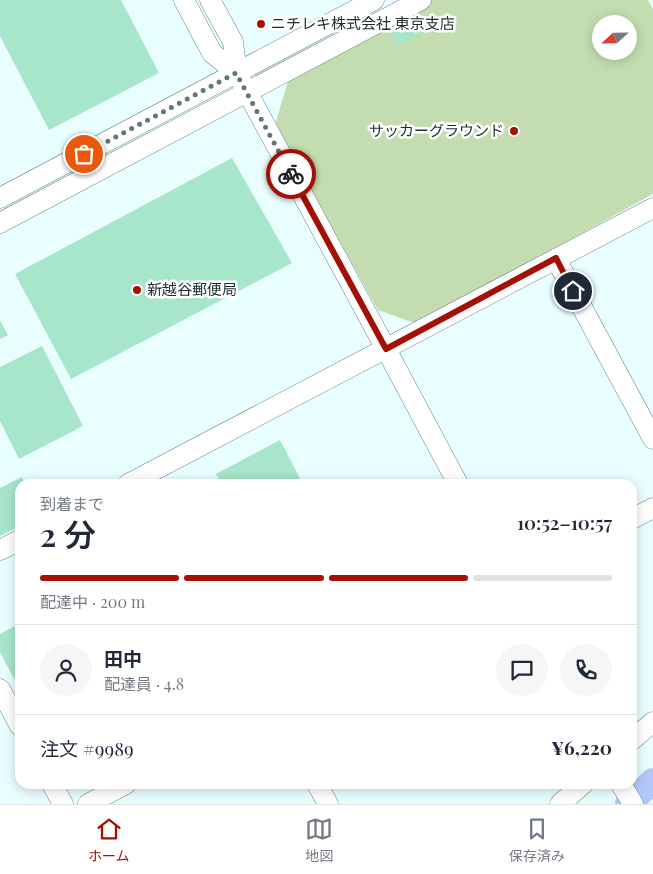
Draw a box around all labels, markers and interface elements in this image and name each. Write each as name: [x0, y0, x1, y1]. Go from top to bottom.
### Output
place label: ニチレキ株式会社 東京支店: [271, 13, 455, 33]
north arrow: [592, 15, 638, 60]
map controls: [592, 15, 637, 60]
marker: ニチレキ株式会社 東京支店: [255, 18, 267, 30]
place label: サッカーグラウンド: [369, 120, 504, 140]
marker: サッカーグラウンド: [508, 125, 520, 137]
pin: [63, 133, 105, 175]
icon: bag: [70, 140, 98, 168]
courier: [266, 149, 316, 199]
icon: bike: [277, 160, 305, 188]
pin: [552, 270, 594, 312]
icon: home: [559, 277, 587, 305]
place label: 新越谷郵便局: [147, 279, 237, 299]
marker: 新越谷郵便局: [131, 284, 143, 296]
text: 到着まで: [40, 493, 104, 514]
text: 10:52–10:57: [517, 509, 612, 535]
text: 2 分: [40, 512, 96, 555]
text: 配達中 · 200 m: [40, 591, 145, 612]
button: person: [40, 644, 92, 696]
button: chat: [496, 644, 548, 696]
button: phone: [560, 644, 612, 696]
text: 田中: [104, 645, 142, 671]
text: 配達員 · 4.8: [104, 673, 184, 694]
text: ¥6,220: [551, 734, 612, 760]
text: 注文 #9989: [40, 735, 134, 761]
tab: ホーム: [88, 815, 129, 865]
tab: 地図: [305, 815, 333, 865]
tab: 保存済み: [509, 815, 565, 865]

